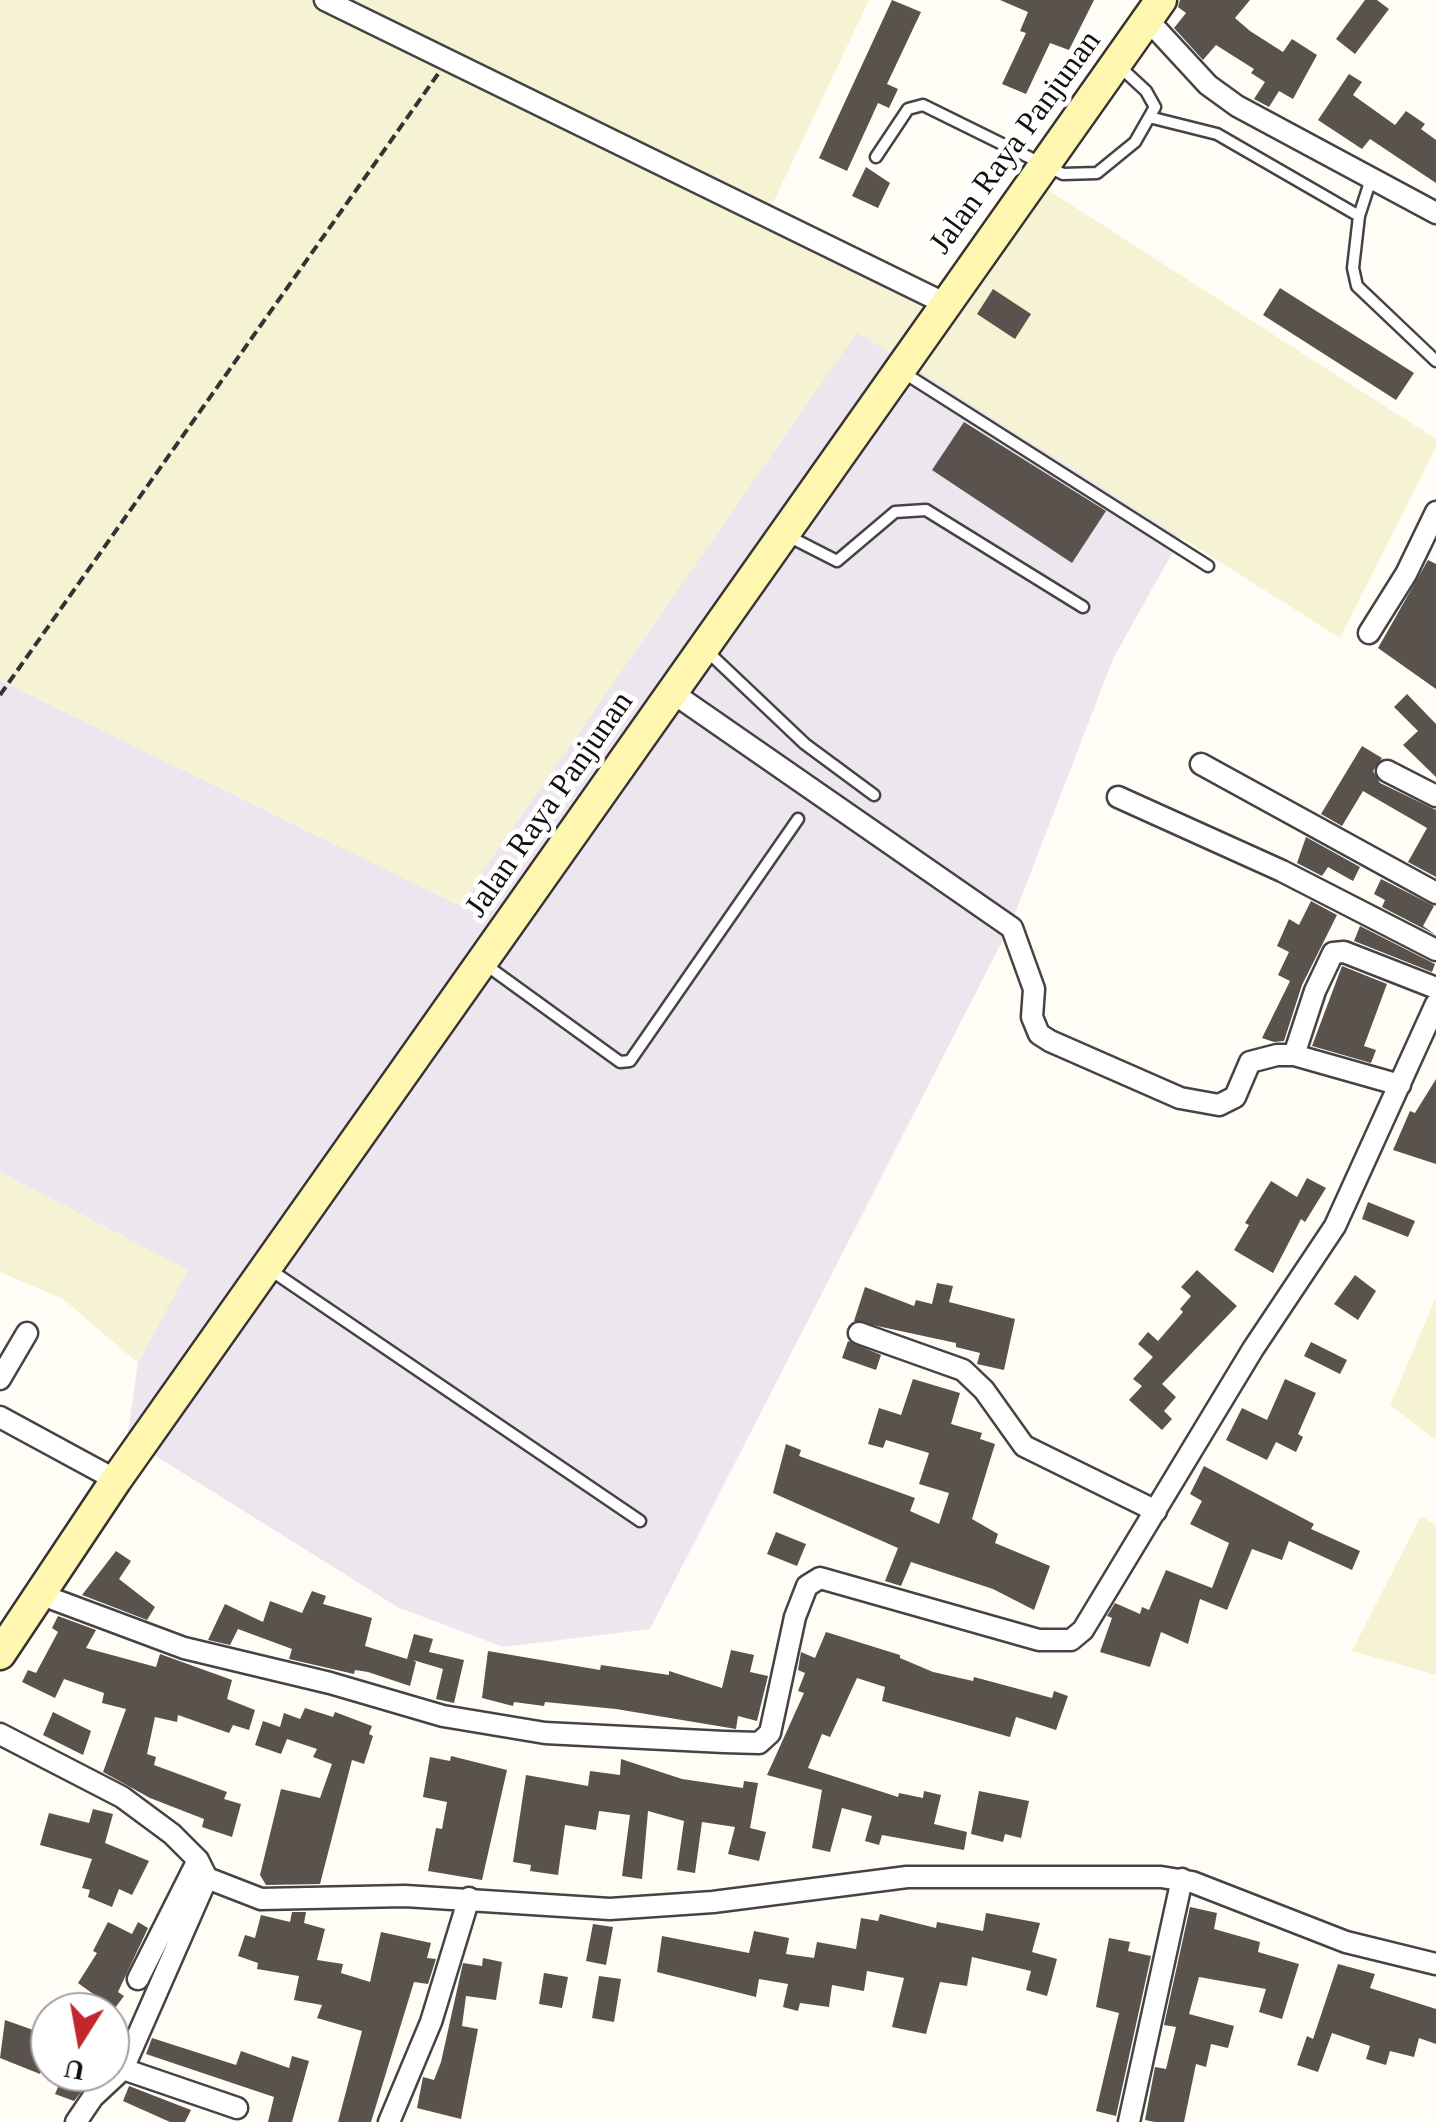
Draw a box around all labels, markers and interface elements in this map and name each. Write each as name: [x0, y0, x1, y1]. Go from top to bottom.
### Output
street label: Jalan Raya Panjunan: [922, 24, 1110, 262]
street label: Jalan Raya Panjunan: [458, 685, 642, 925]
north arrow: [30, 1992, 130, 2092]
text: U: [62, 2053, 87, 2087]

